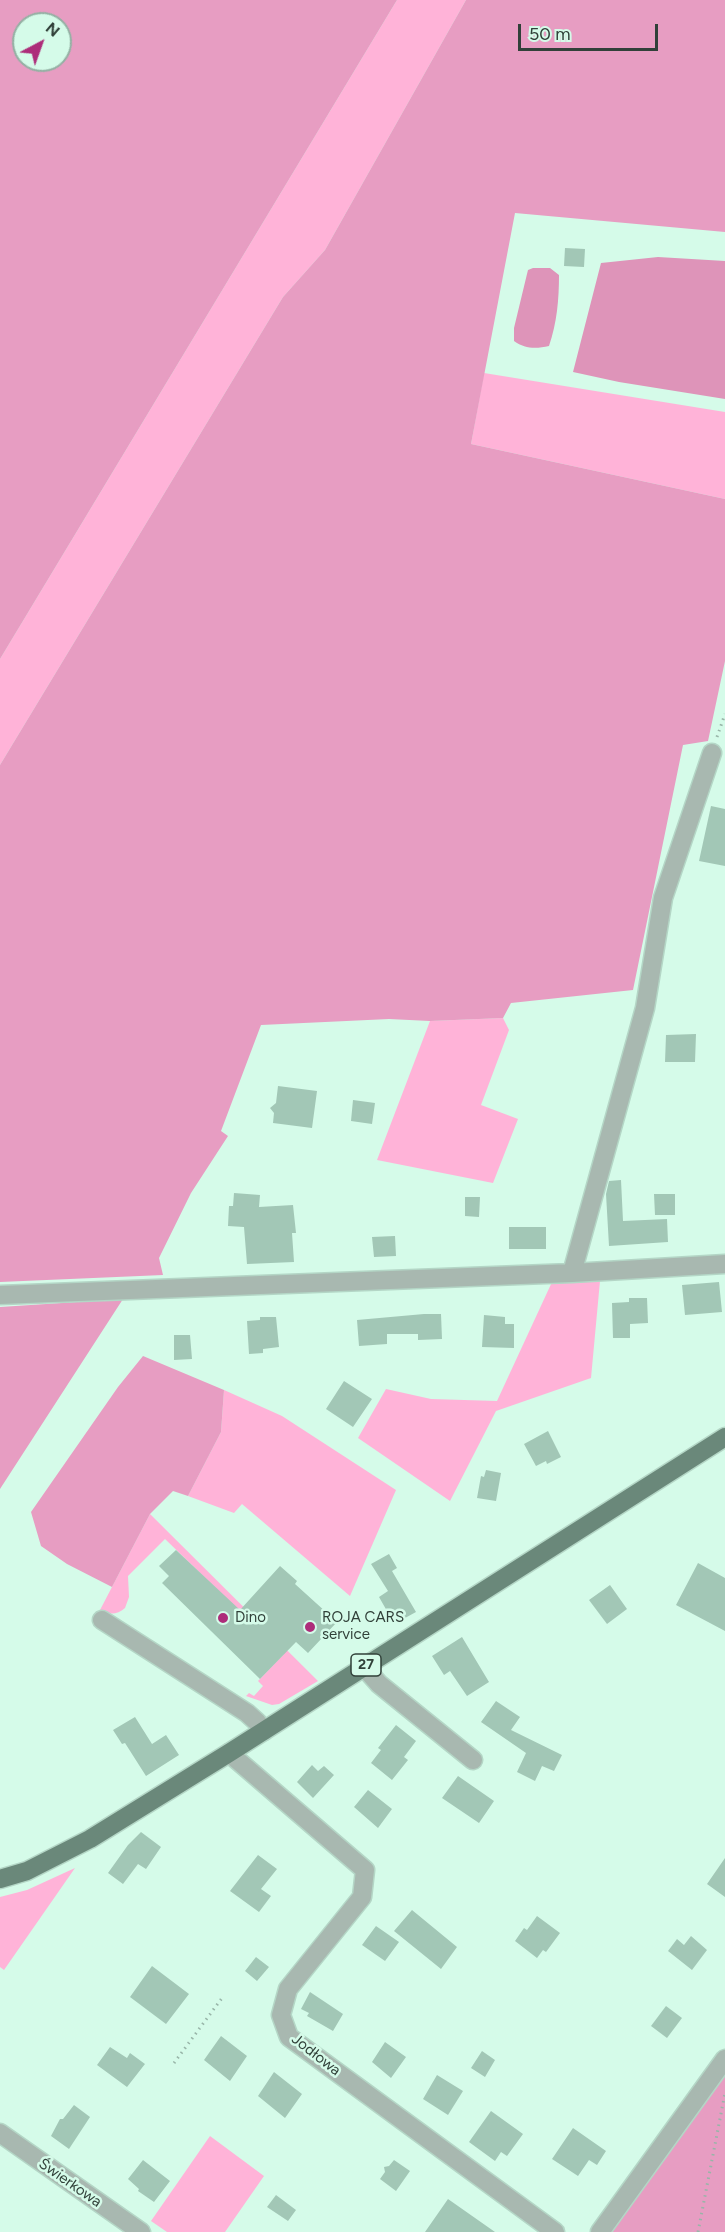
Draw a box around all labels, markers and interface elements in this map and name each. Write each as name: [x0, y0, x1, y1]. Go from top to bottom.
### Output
north arrow: [12, 12, 72, 72]
scale bar: [521, 12, 660, 50]
text: N: [42, 18, 64, 41]
text: 50 m: [529, 23, 571, 45]
place label: Dino: [235, 1609, 266, 1627]
place label: ROJA CARS service: [322, 1609, 404, 1644]
marker: Dino: [216, 1611, 230, 1625]
marker: ROJA CARS service: [303, 1620, 317, 1634]
road number: 27: [351, 1654, 381, 1676]
street label: Jodłowa: [288, 2030, 344, 2080]
street label: Świerkowa: [35, 2155, 105, 2211]

